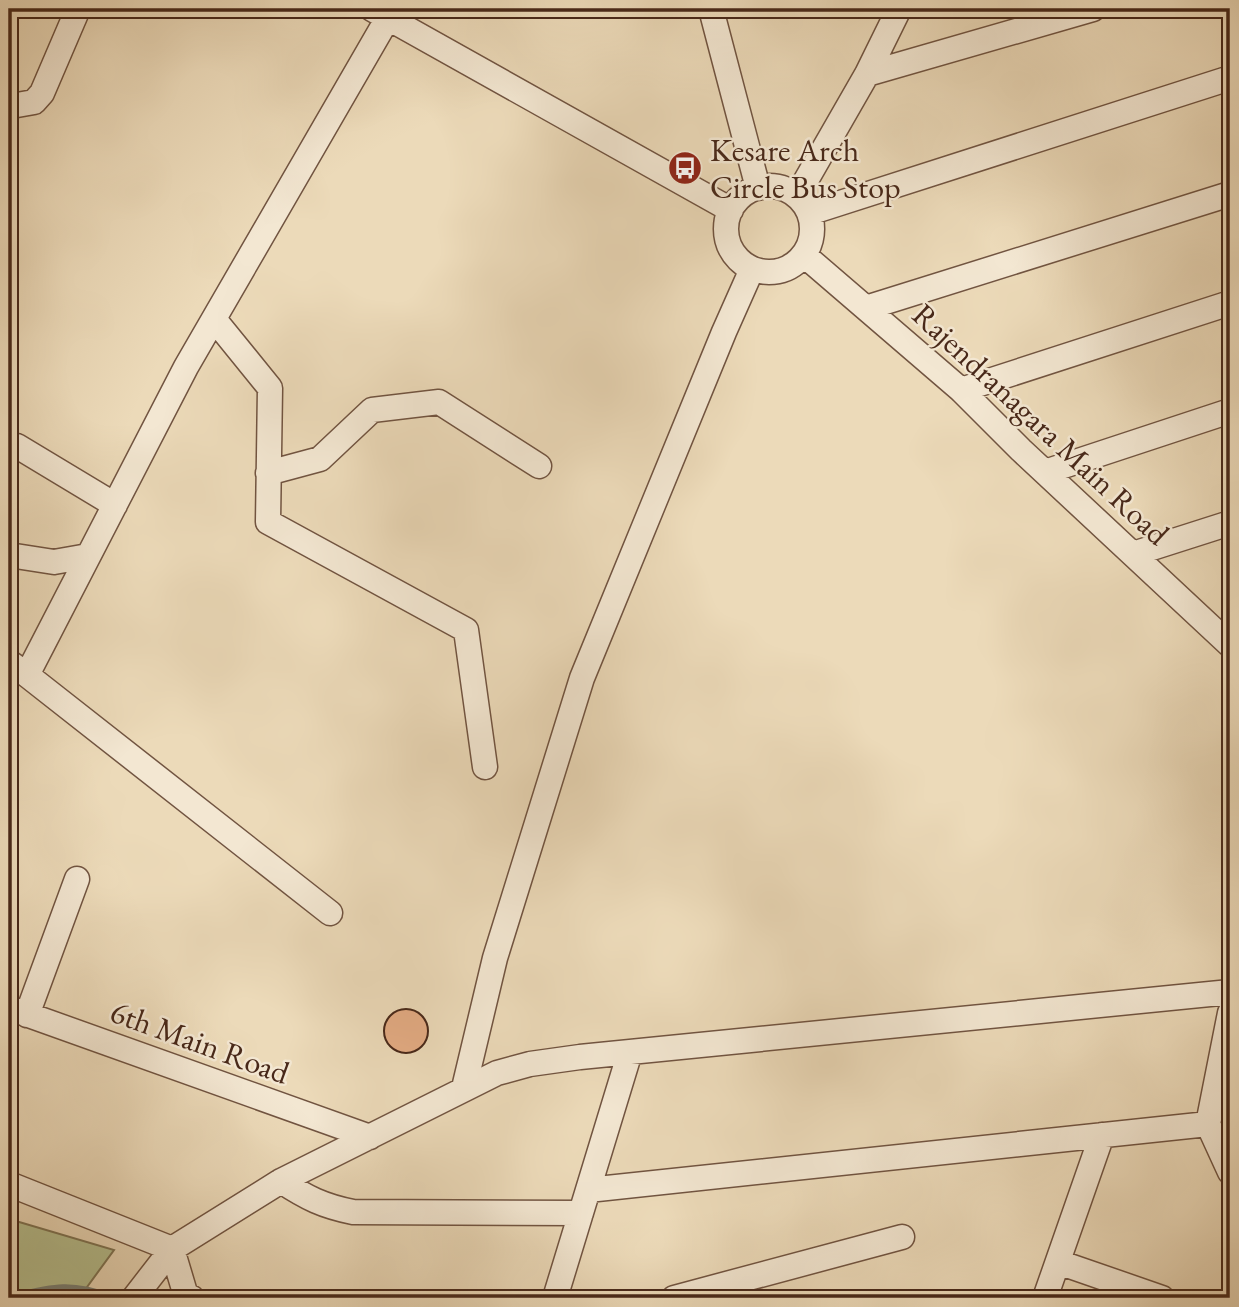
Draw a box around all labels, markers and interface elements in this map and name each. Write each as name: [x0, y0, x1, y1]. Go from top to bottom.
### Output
place label: Kesare Arch Circle Bus Stop: [710, 129, 901, 208]
bus stop icon: Kesare Arch Circle Bus Stop: [666, 149, 704, 187]
street label: Rajendranagara Main Road: [904, 294, 1179, 555]
street label: 6th Main Road: [105, 990, 296, 1094]

